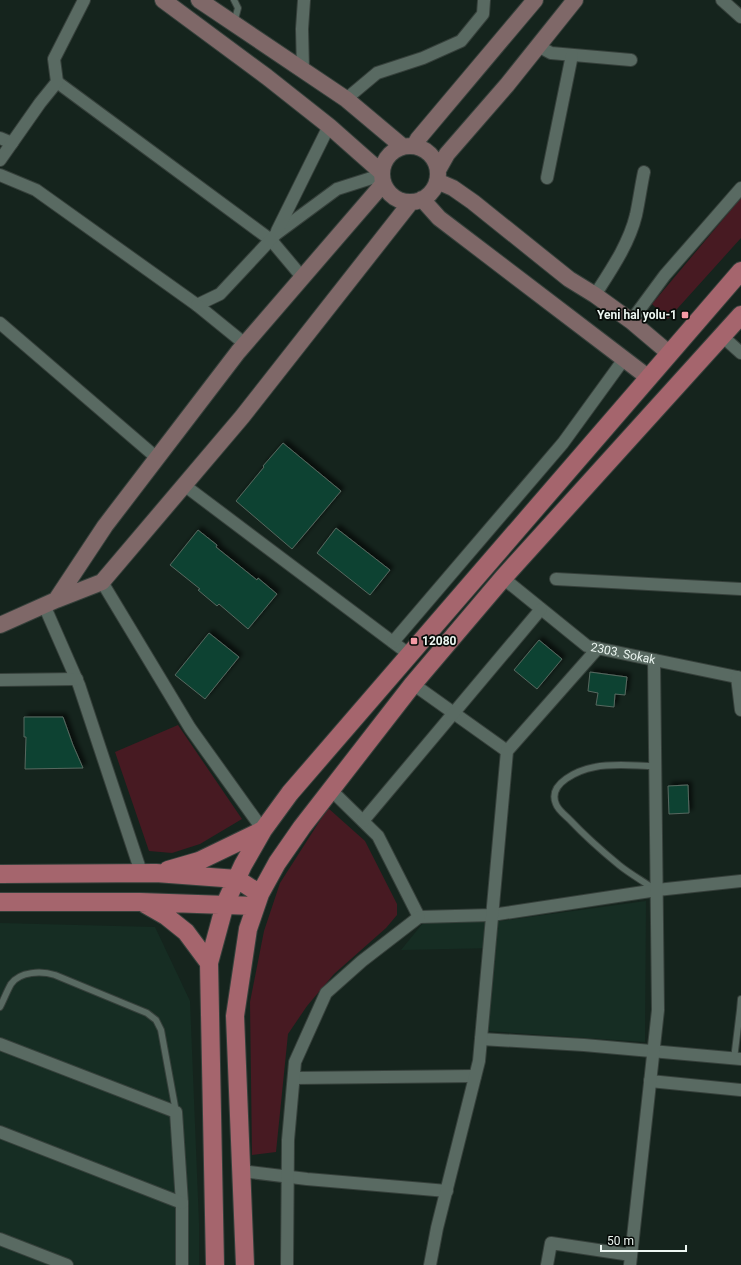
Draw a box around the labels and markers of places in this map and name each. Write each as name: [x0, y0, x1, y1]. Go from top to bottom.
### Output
place label: Yeni hal yolu-1: [597, 308, 677, 322]
marker: Yeni hal yolu-1: [680, 310, 690, 320]
place label: 12080: [422, 634, 457, 648]
marker: 12080: [409, 636, 419, 646]

